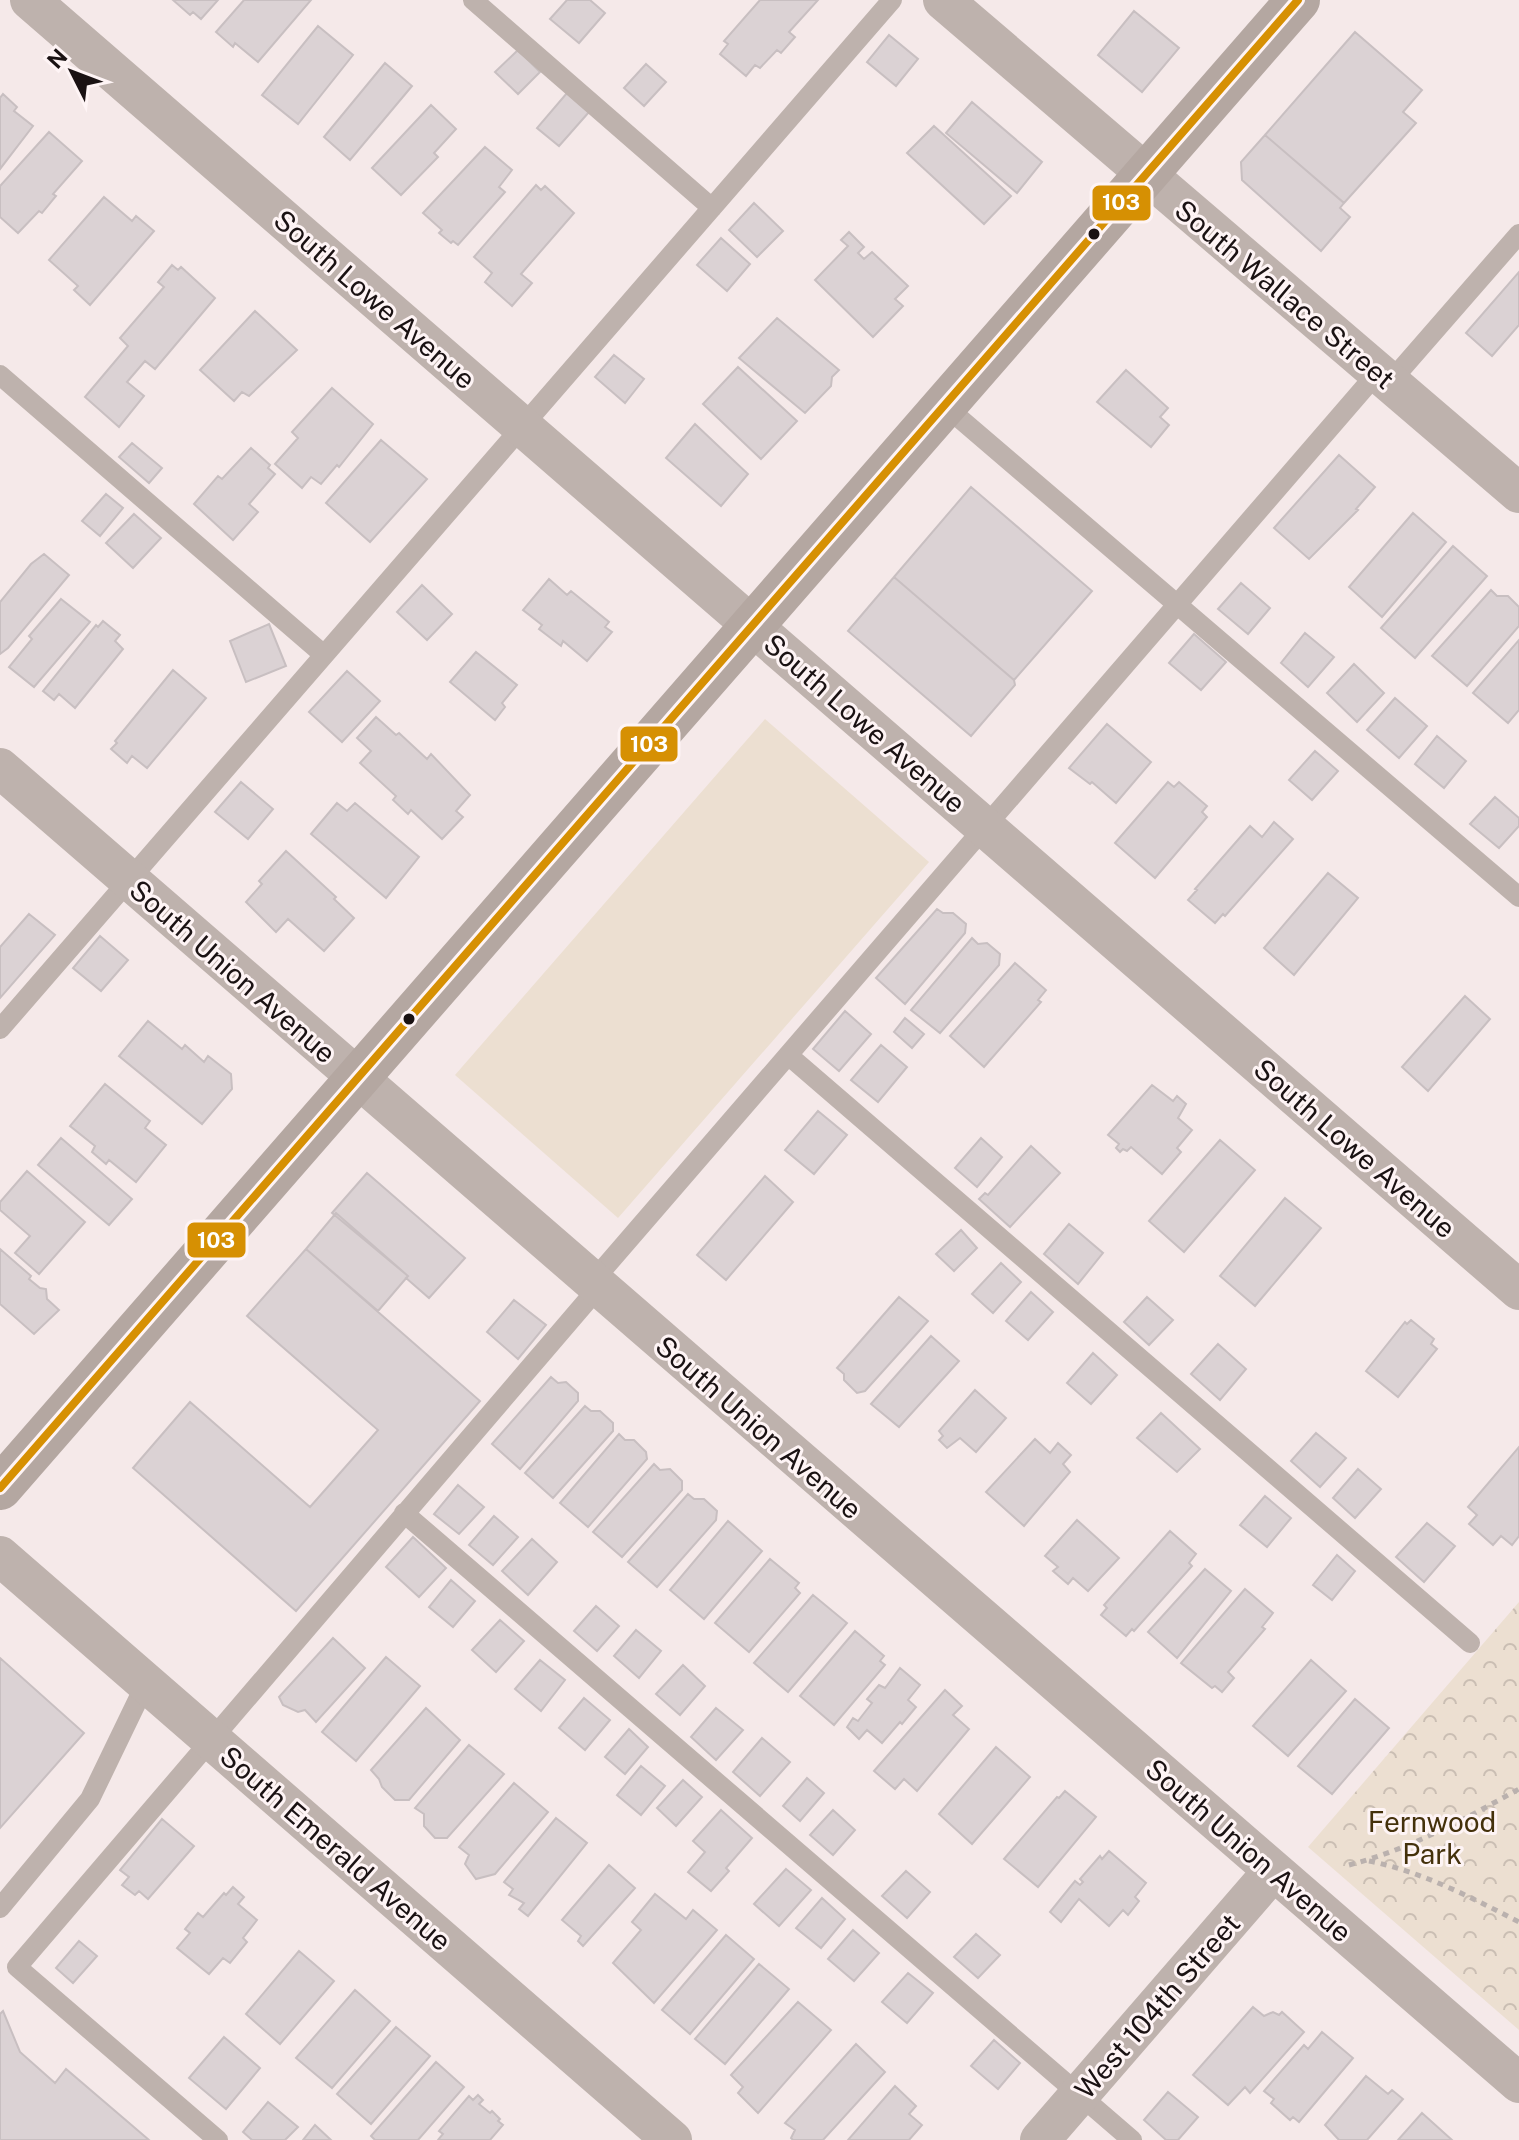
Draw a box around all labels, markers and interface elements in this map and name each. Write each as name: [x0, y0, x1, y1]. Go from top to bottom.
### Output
north arrow: [32, 32, 112, 112]
text: N: [42, 44, 73, 74]
line badge: 103: [1091, 184, 1152, 222]
text: 103: [1102, 189, 1140, 215]
street label: South Wallace Street: [1169, 193, 1401, 395]
street label: South Lowe Avenue: [268, 203, 482, 395]
unlabelled marker: [1086, 226, 1102, 242]
street label: South Lowe Avenue: [758, 627, 972, 819]
line badge: 103: [619, 725, 679, 763]
text: 103: [630, 731, 668, 757]
street label: South Union Avenue: [123, 873, 343, 1069]
unlabelled marker: [401, 1011, 417, 1027]
street label: South Lowe Avenue: [1248, 1052, 1462, 1244]
line badge: 103: [186, 1221, 247, 1259]
text: 103: [197, 1227, 235, 1253]
street label: South Union Avenue: [649, 1329, 869, 1525]
street label: South Emerald Avenue: [214, 1739, 458, 1957]
street label: South Union Avenue: [1139, 1752, 1359, 1948]
park label: Fernwood Park: [1368, 1805, 1496, 1870]
street label: West 104th Street: [1068, 1907, 1246, 2105]

